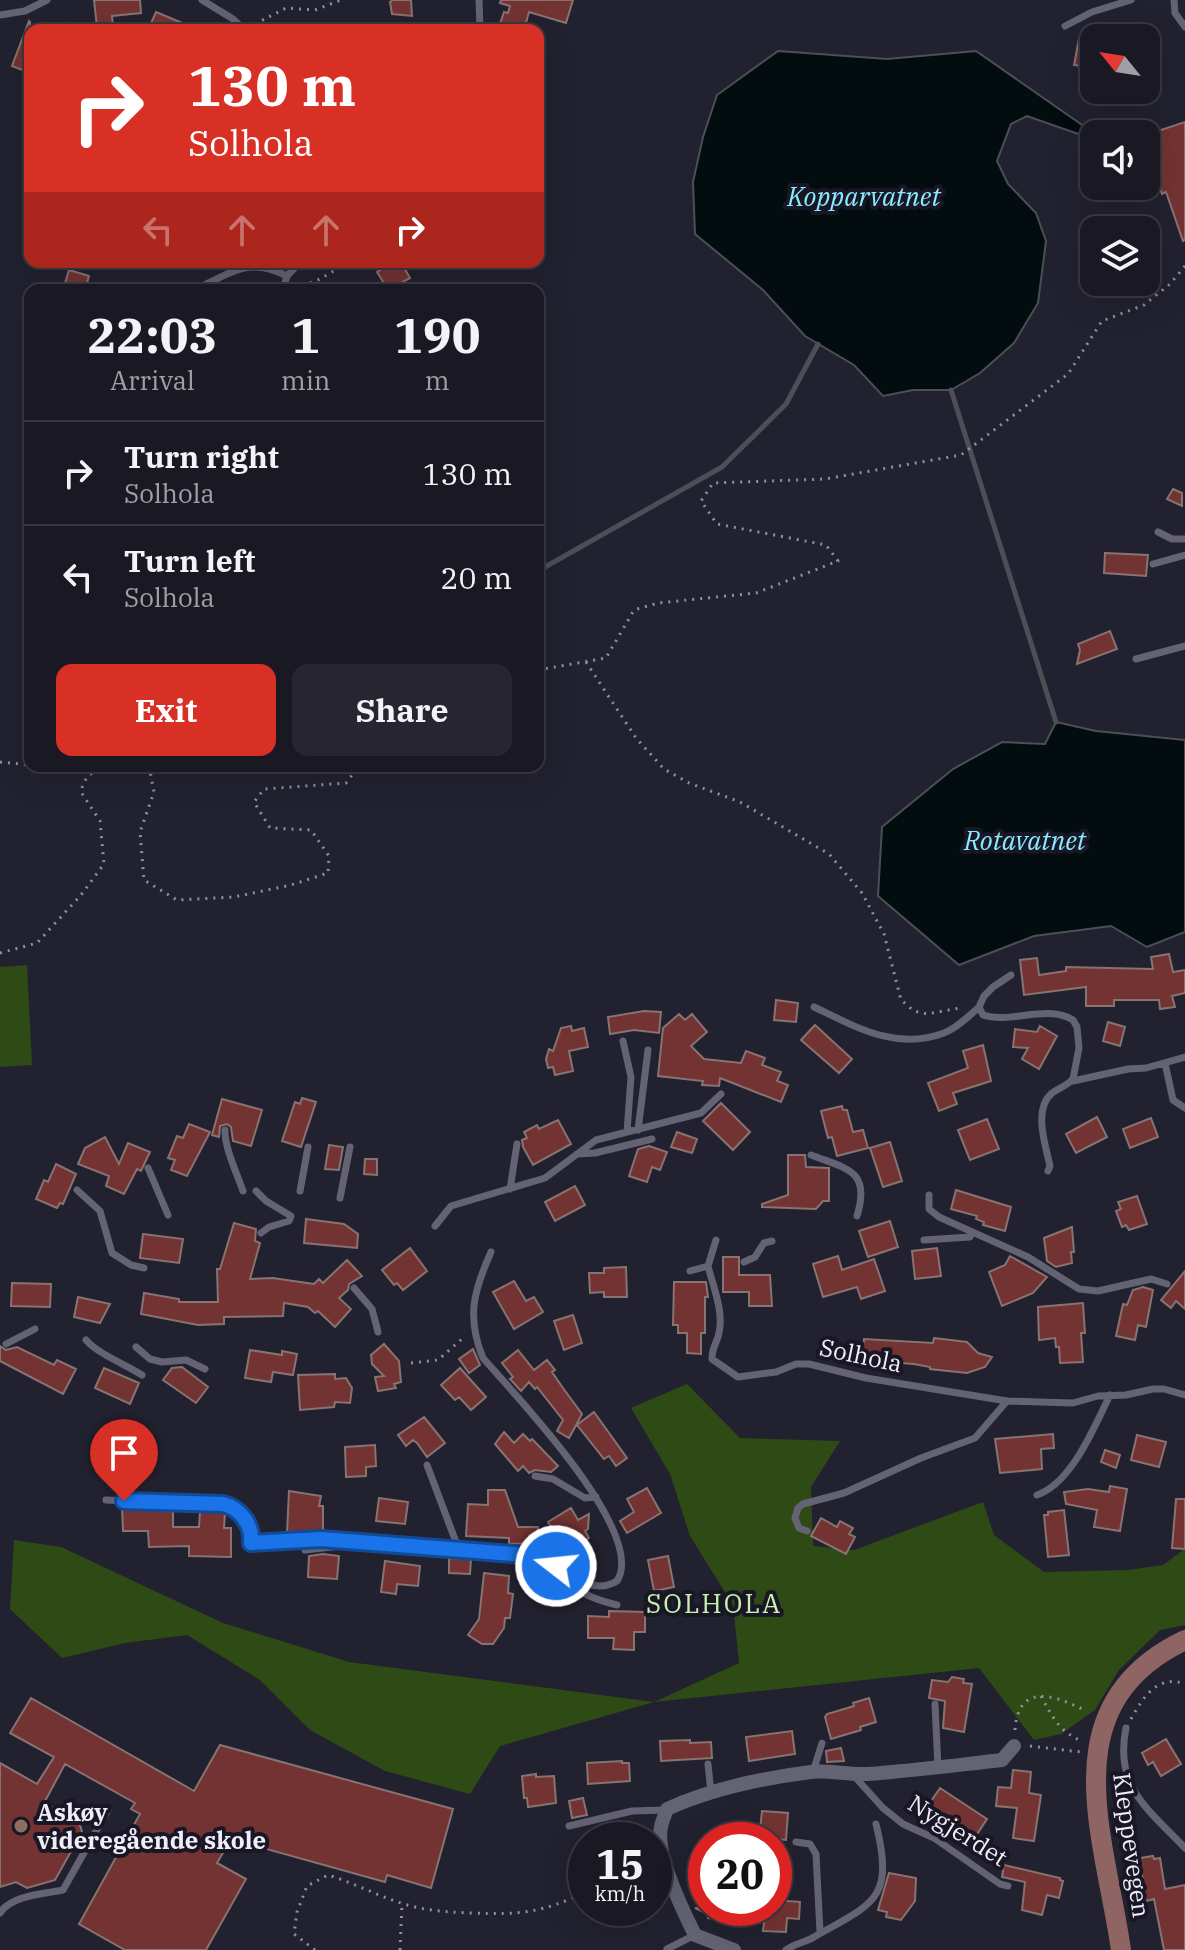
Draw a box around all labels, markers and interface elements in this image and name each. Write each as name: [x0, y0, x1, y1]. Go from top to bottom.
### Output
north arrow: [1080, 24, 1160, 104]
map controls: [1080, 24, 1160, 296]
text: 130 m: [188, 49, 356, 121]
icon: right: [56, 56, 160, 160]
text: Solhola: [188, 119, 314, 166]
button: sound: [1080, 120, 1160, 200]
water label: Kopparvatnet: [786, 179, 941, 213]
icon: left: [136, 208, 180, 252]
icon: ahead: [220, 208, 264, 252]
icon: ahead: [304, 208, 348, 252]
icon: right: [388, 208, 432, 252]
button: layers: [1080, 216, 1160, 296]
text: 22:03: [88, 304, 217, 366]
text: 1: [291, 304, 320, 366]
text: 190: [394, 304, 480, 366]
text: Arrival: [110, 363, 195, 397]
text: min: [281, 363, 330, 397]
text: m: [425, 363, 450, 397]
text: Turn right: [124, 437, 279, 476]
icon: right: [56, 451, 100, 495]
text: 130 m: [422, 454, 512, 493]
text: Solhola: [124, 476, 215, 510]
text: Turn left: [124, 541, 256, 580]
icon: left: [56, 555, 100, 599]
text: 20 m: [440, 558, 512, 597]
text: Solhola: [124, 580, 215, 614]
button: Exit: [56, 664, 276, 756]
button: Share: [292, 664, 512, 756]
water label: Rotavatnet: [963, 823, 1087, 857]
street label: Solhola: [817, 1331, 905, 1379]
pin: [90, 1419, 158, 1501]
icon: arrive: [102, 1431, 146, 1475]
position arrow: [514, 1524, 598, 1608]
district label: SOLHOLA: [646, 1586, 782, 1620]
street label: Kleppevegen: [1106, 1770, 1158, 1920]
street label: Nygjerdet: [902, 1787, 1014, 1873]
place label: Askøy videregående skole: [37, 1796, 266, 1856]
marker: Askøy videregående skole: [12, 1817, 30, 1835]
speed limit sign: 20: [688, 1822, 792, 1926]
text: 15: [596, 1838, 644, 1890]
text: km/h: [595, 1880, 645, 1907]

